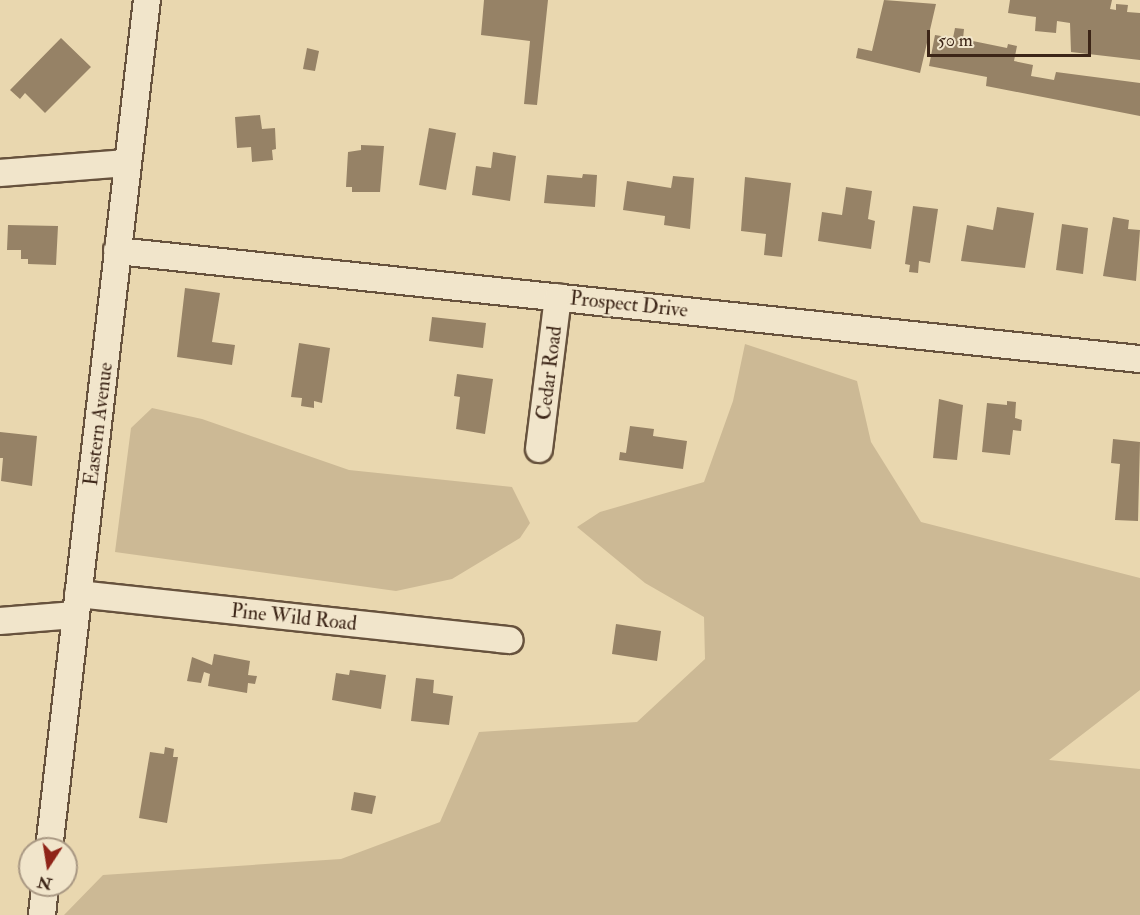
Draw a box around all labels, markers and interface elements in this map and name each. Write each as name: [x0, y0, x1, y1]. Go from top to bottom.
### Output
scale bar: [930, 18, 1094, 56]
text: 50 m: [938, 29, 973, 52]
street label: Prospect Drive: [569, 286, 689, 322]
street label: Cedar Road: [531, 325, 567, 421]
street label: Eastern Avenue: [79, 361, 117, 487]
street label: Pine Wild Road: [230, 598, 358, 636]
north arrow: [18, 837, 78, 897]
text: N: [36, 871, 54, 894]

